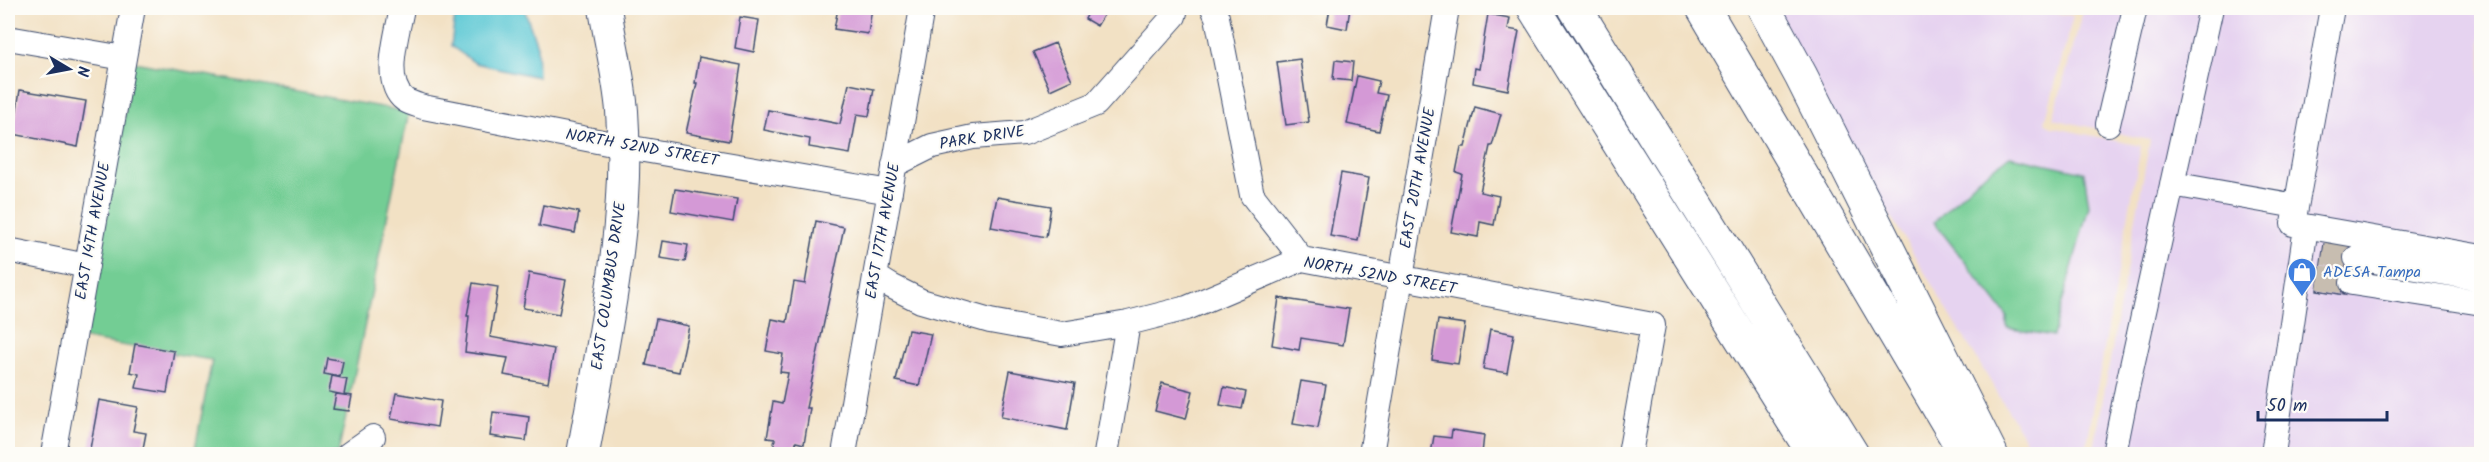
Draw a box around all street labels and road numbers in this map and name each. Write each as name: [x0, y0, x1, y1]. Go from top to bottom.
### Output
street label: EAST 20TH AVENUE: [1393, 105, 1443, 251]
street label: PARK DRIVE: [938, 119, 1027, 157]
street label: NORTH 52ND STREET: [564, 122, 722, 174]
street label: EAST 14TH AVENUE: [69, 160, 118, 302]
street label: EAST 17TH AVENUE: [859, 160, 907, 301]
street label: EAST COLUMBUS DRIVE: [585, 199, 633, 372]
street label: NORTH 52ND STREET: [1302, 250, 1460, 302]

